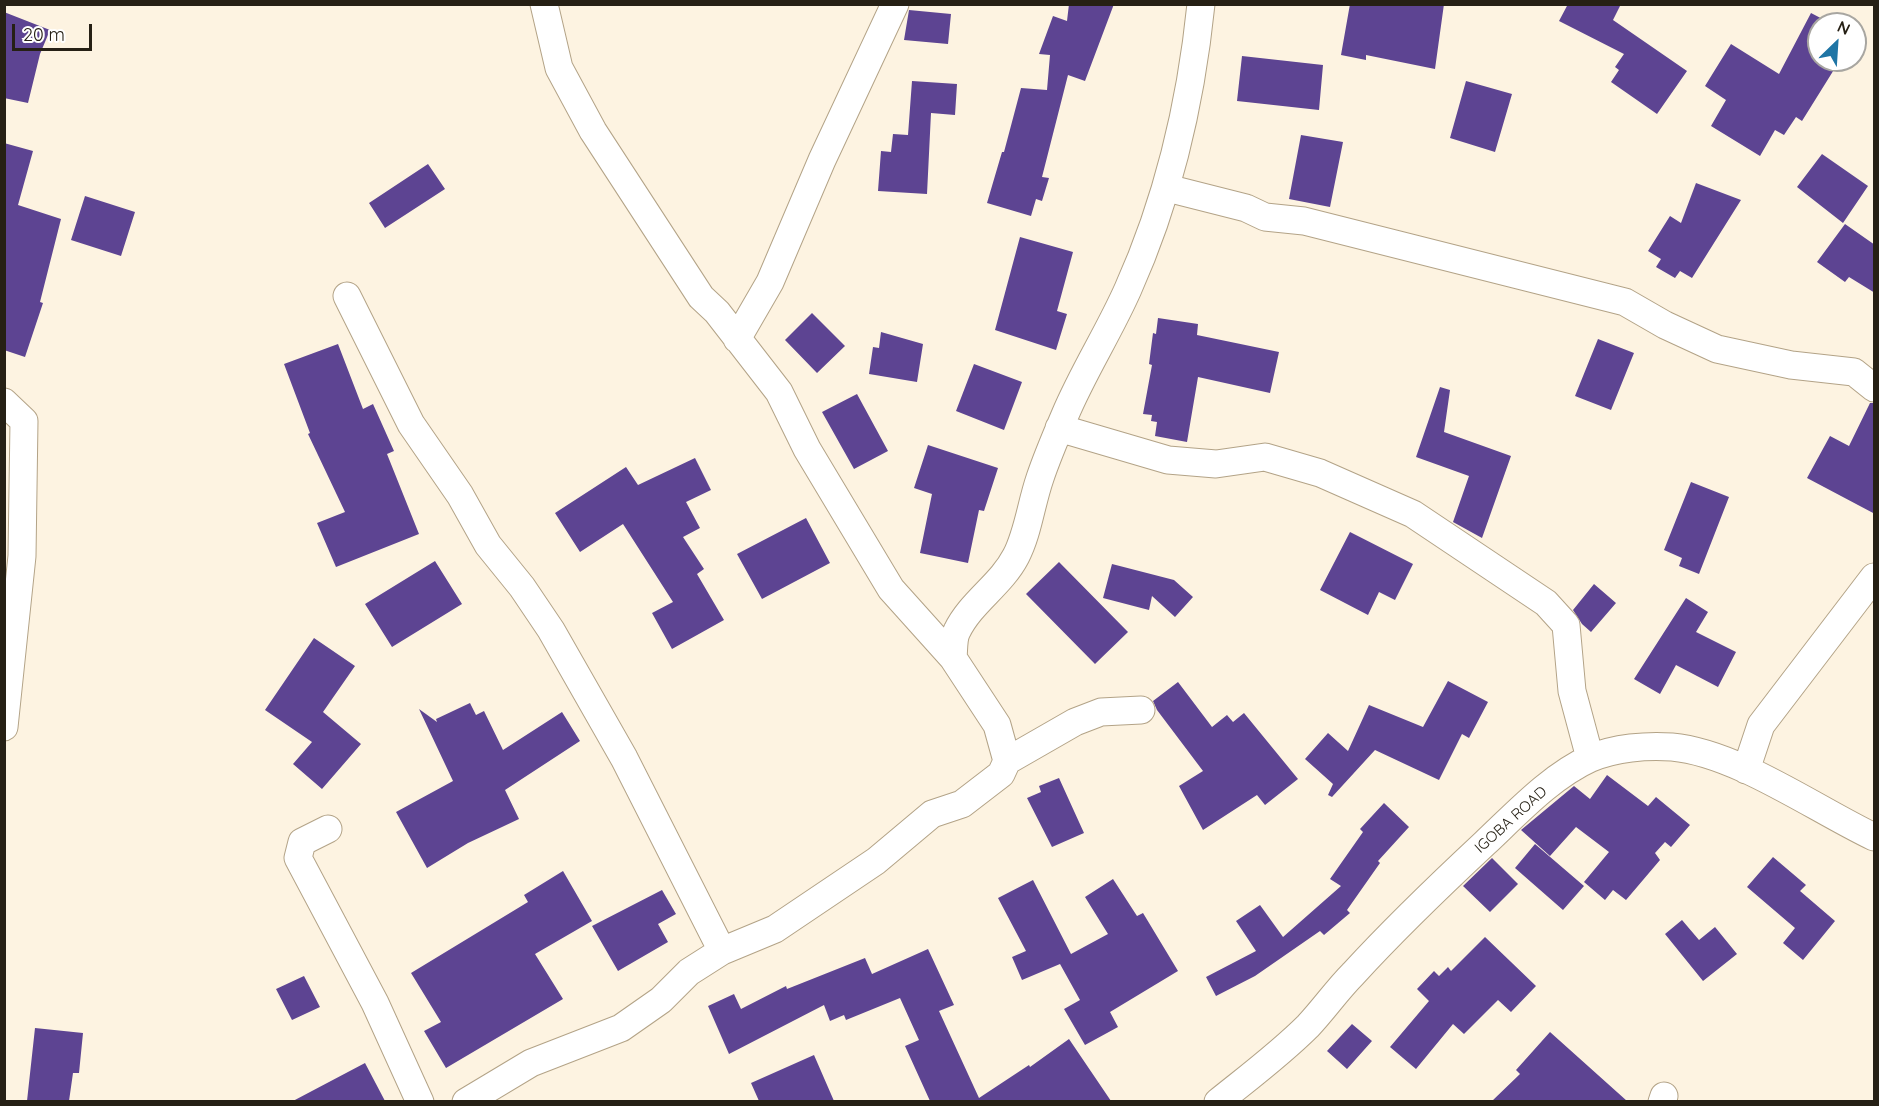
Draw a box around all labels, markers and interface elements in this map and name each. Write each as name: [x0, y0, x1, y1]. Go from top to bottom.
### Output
scale bar: [15, 12, 94, 50]
north arrow: [1807, 12, 1867, 72]
text: N: [1834, 16, 1853, 39]
text: 20 m: [23, 23, 65, 46]
street label: IGOBA ROAD: [1471, 783, 1551, 857]

